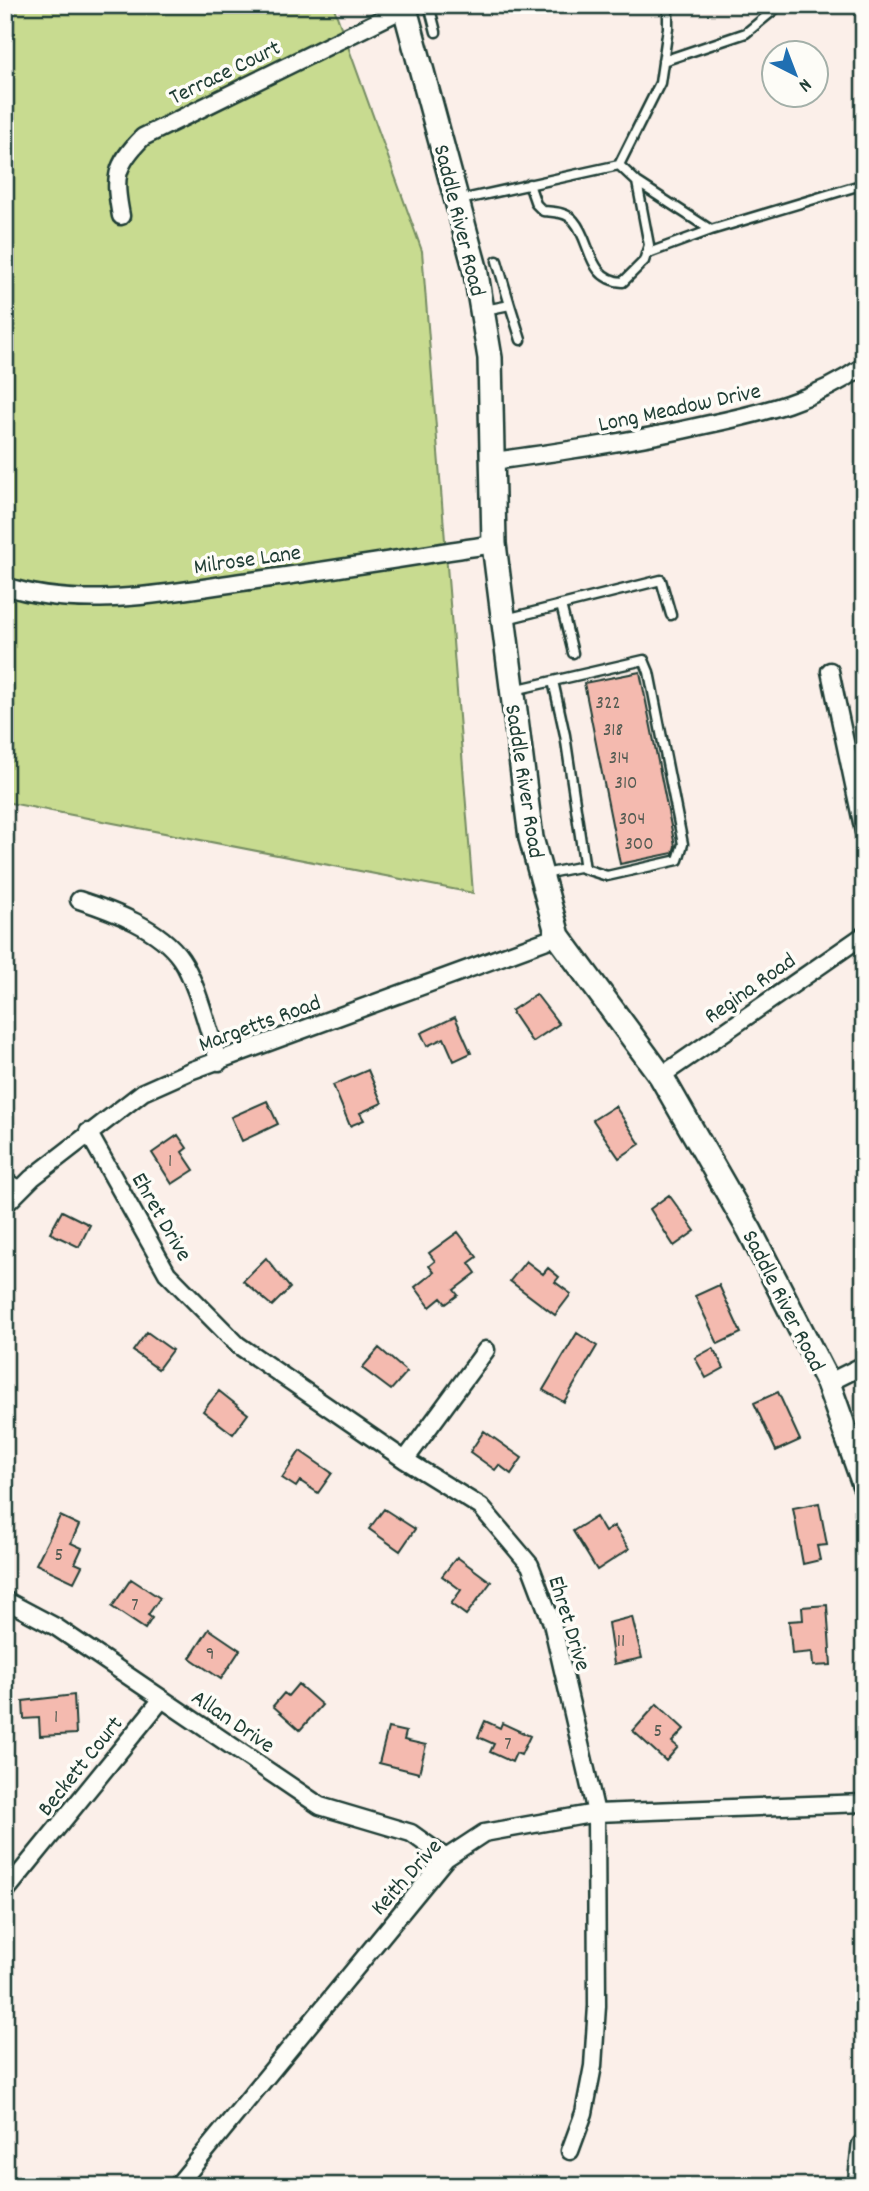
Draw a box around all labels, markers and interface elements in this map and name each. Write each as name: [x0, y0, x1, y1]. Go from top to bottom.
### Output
street label: Terrace Court: [164, 33, 287, 115]
north arrow: [760, 38, 830, 108]
text: N: [792, 71, 817, 97]
street label: Saddle River Road: [423, 142, 492, 300]
street label: Long Meadow Drive: [595, 376, 764, 443]
street label: Milrose Lane: [192, 538, 303, 585]
house number: 322: [595, 691, 621, 718]
street label: Saddle River Road: [494, 702, 551, 861]
house number: 318: [603, 718, 623, 745]
house number: 314: [609, 746, 629, 773]
house number: 310: [615, 771, 637, 798]
house number: 304: [619, 807, 645, 834]
house number: 300: [624, 832, 654, 859]
street label: Regina Road: [698, 946, 804, 1034]
street label: Margetts Road: [194, 988, 326, 1063]
house number: 1: [168, 1149, 172, 1176]
street label: Ehret Drive: [121, 1167, 199, 1268]
street label: Saddle River Road: [732, 1225, 832, 1378]
house number: 5: [55, 1543, 63, 1570]
street label: Ehret Drive: [538, 1572, 598, 1676]
house number: 7: [131, 1593, 139, 1620]
house number: 11: [617, 1629, 625, 1656]
house number: 9: [206, 1642, 214, 1669]
street label: Allan Drive: [184, 1683, 280, 1763]
house number: 1: [54, 1705, 58, 1732]
street label: Beckett Court: [31, 1710, 132, 1824]
house number: 5: [654, 1719, 662, 1746]
house number: 7: [504, 1732, 512, 1759]
street label: Keith Drive: [364, 1833, 451, 1924]

